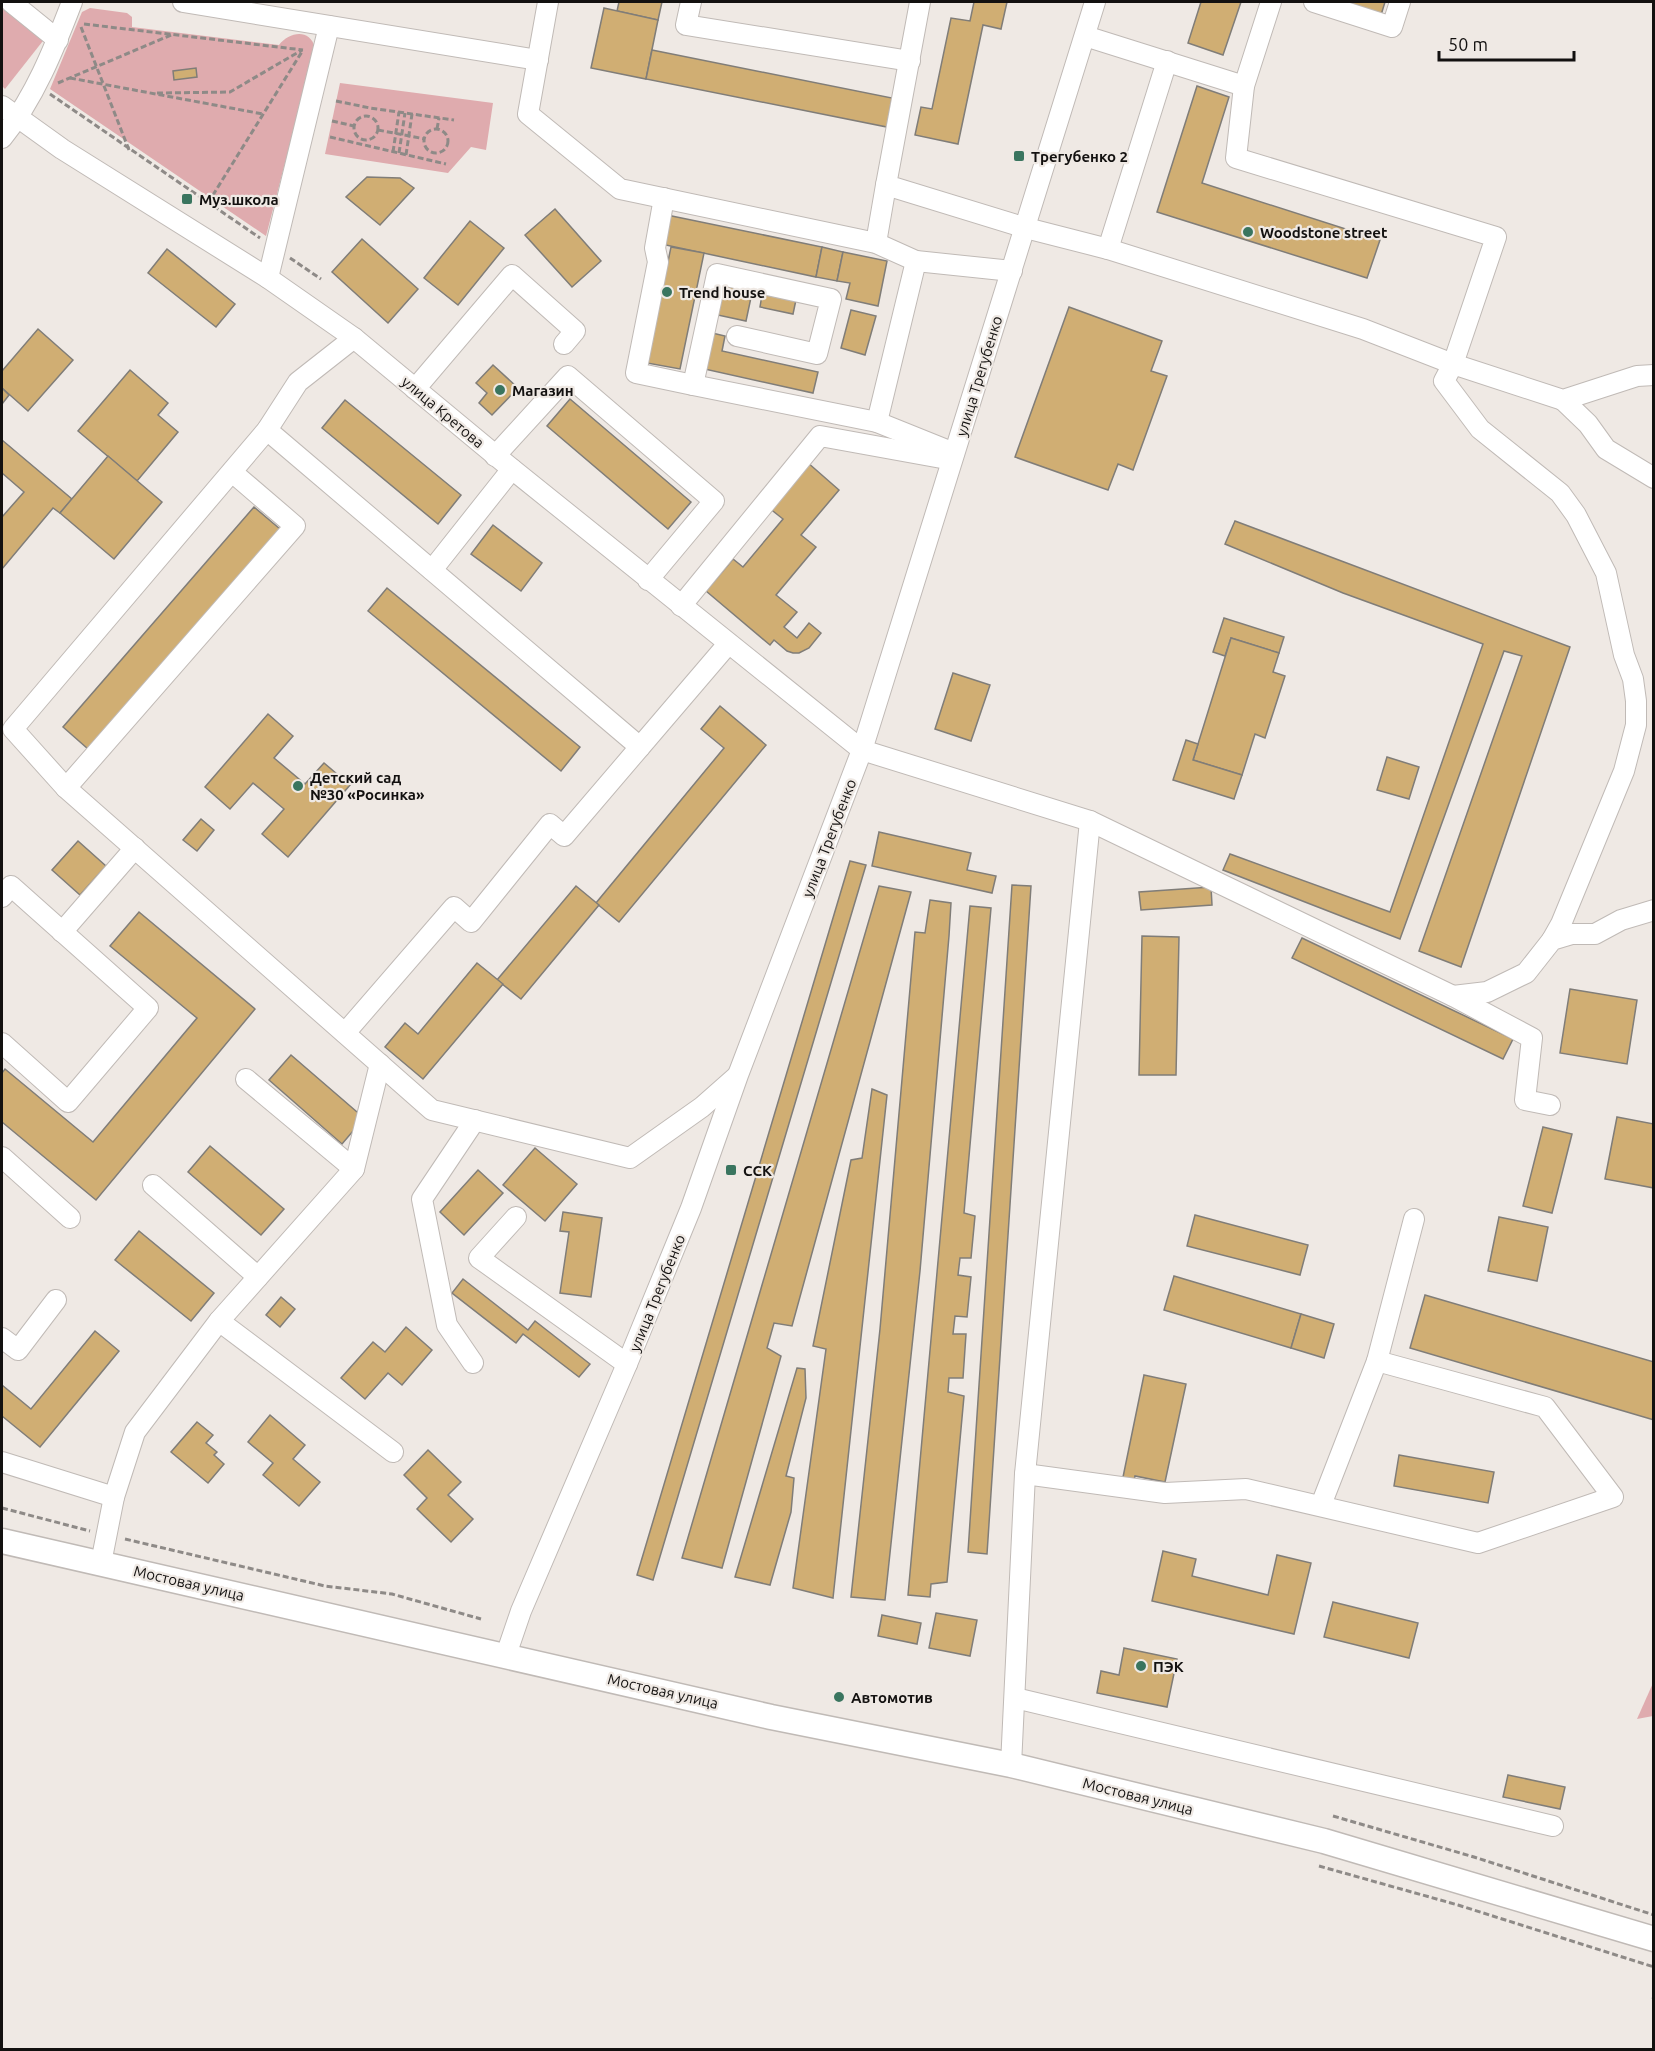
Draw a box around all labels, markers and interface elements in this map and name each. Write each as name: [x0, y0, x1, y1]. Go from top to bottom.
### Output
scale bar: [1439, 24, 1574, 62]
text: 50 m: [1448, 34, 1488, 54]
place label: Трегубенко 2: [1031, 148, 1128, 165]
marker: Трегубенко 2: [1012, 149, 1026, 163]
place label: Муз.школа: [199, 191, 279, 208]
marker: Муз.школа: [180, 192, 194, 206]
place label: Woodstone street: [1260, 224, 1388, 241]
marker: Woodstone street: [1241, 225, 1255, 239]
place label: Trend house: [679, 284, 765, 301]
marker: Trend house: [660, 285, 674, 299]
street label: улица Трегубенко: [953, 314, 1005, 438]
street label: улица Кретова: [398, 373, 488, 451]
place label: Магазин: [512, 382, 574, 399]
marker: Магазин: [493, 383, 507, 397]
place label: Детский сад №30 «Росинка»: [310, 769, 425, 803]
street label: улица Трегубенко: [799, 777, 859, 899]
marker: Детский сад №30 «Росинка»: [291, 779, 305, 793]
place label: ССК: [743, 1162, 772, 1179]
marker: ССК: [724, 1163, 738, 1177]
street label: улица Трегубенко: [626, 1232, 688, 1354]
street label: Мостовая улица: [132, 1562, 246, 1604]
place label: ПЭК: [1153, 1658, 1184, 1675]
marker: ПЭК: [1134, 1659, 1148, 1673]
street label: Мостовая улица: [606, 1670, 720, 1712]
place label: Автомотив: [851, 1689, 933, 1706]
marker: Автомотив: [832, 1690, 846, 1704]
street label: Мостовая улица: [1081, 1774, 1195, 1818]

